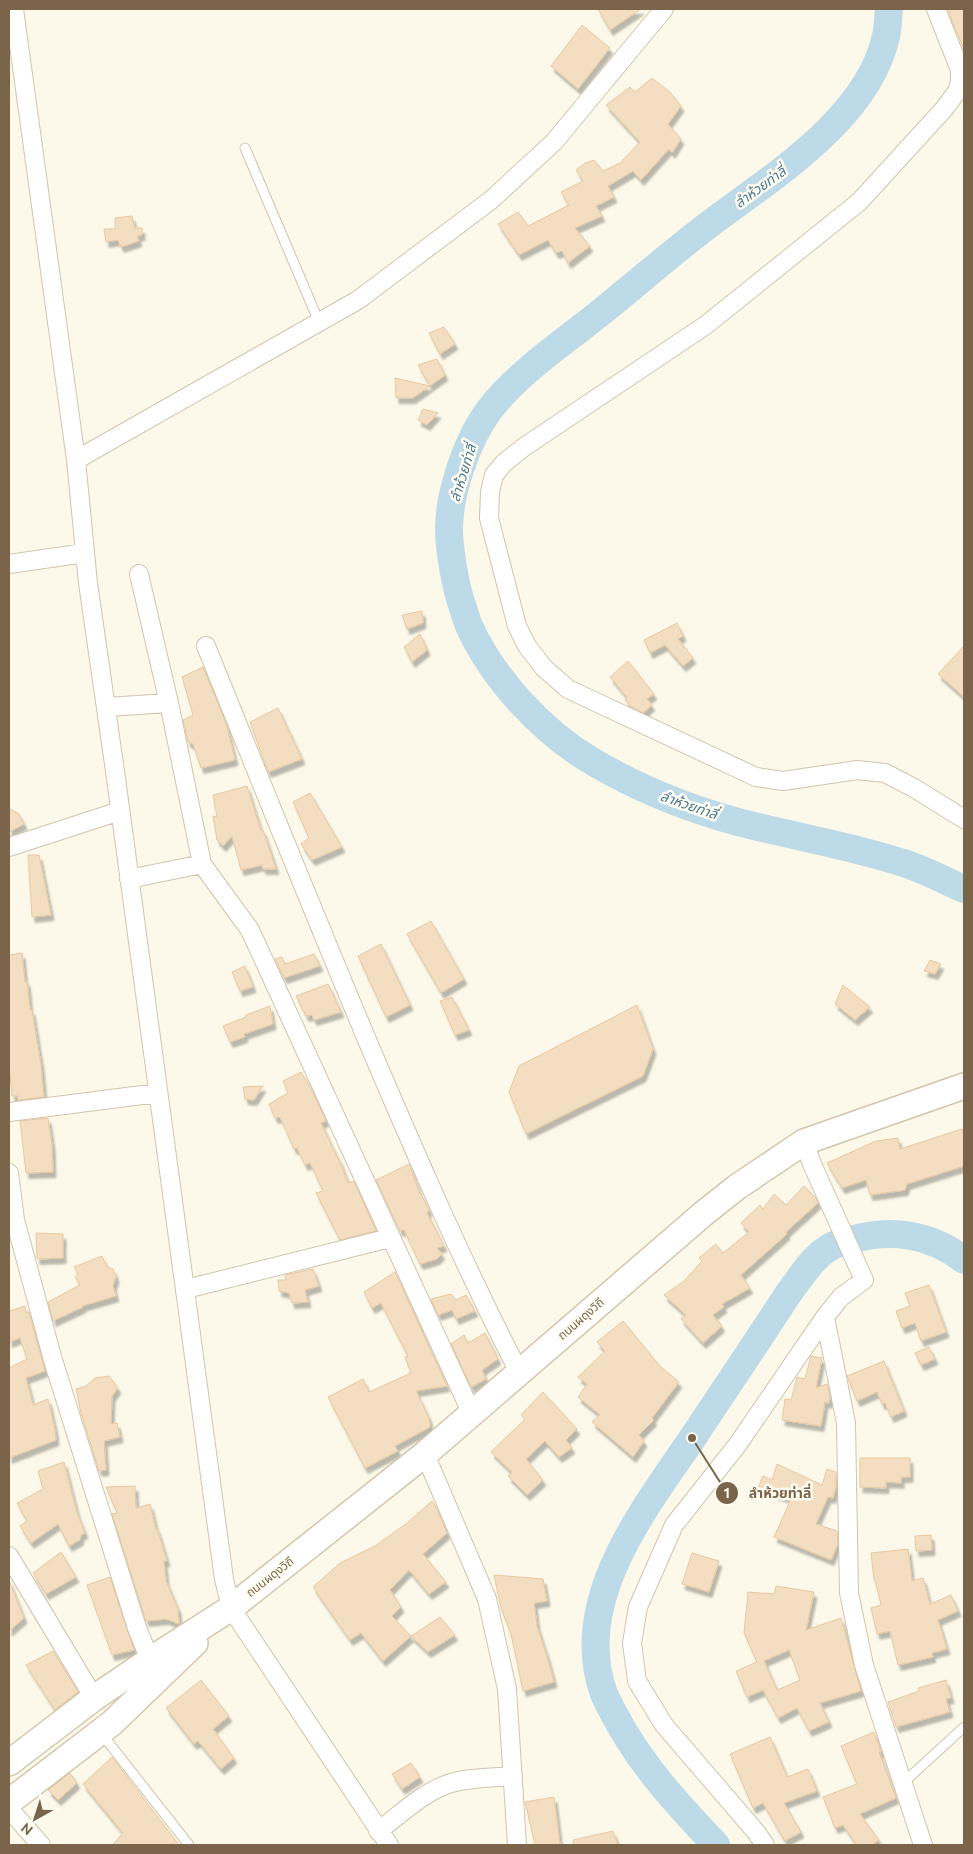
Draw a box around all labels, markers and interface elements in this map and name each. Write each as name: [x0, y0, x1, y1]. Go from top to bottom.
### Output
water label: ลำห้วยท่าลี่: [730, 160, 791, 211]
water label: ลำห้วยท่าลี่: [445, 439, 480, 504]
water label: ลำห้วยท่าลี่: [658, 786, 723, 823]
street label: ถนนผดุงวิถี: [555, 1295, 607, 1343]
callout: ลำห้วยท่าลี่: [714, 1479, 822, 1508]
text: ลำห้วยท่าลี่: [749, 1483, 811, 1501]
text: 1: [723, 1484, 731, 1501]
street label: ถนนผดุงวิถี: [243, 1554, 297, 1600]
north arrow: [10, 1794, 60, 1844]
text: N: [18, 1820, 36, 1839]

